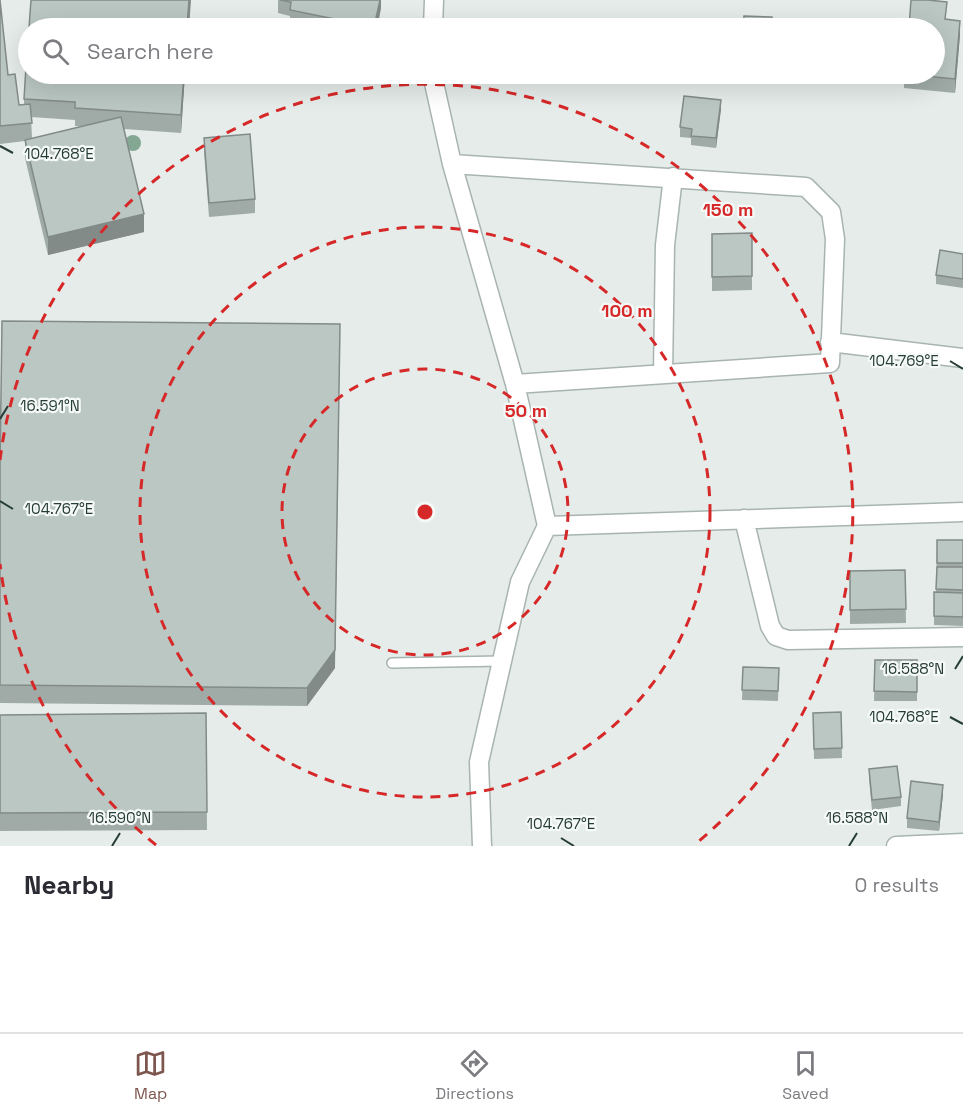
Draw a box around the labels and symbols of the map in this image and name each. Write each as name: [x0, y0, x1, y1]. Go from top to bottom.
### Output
text: 104.768°E: [24, 144, 94, 163]
text: 150 m: [703, 198, 753, 221]
text: 100 m: [601, 299, 653, 322]
text: 104.769°E: [869, 351, 939, 370]
text: 16.591°N: [20, 396, 80, 415]
text: 50 m: [505, 399, 547, 422]
text: 104.767°E: [25, 499, 93, 518]
centre of rings: [415, 502, 435, 522]
text: 16.588°N: [882, 659, 944, 678]
text: 104.768°E: [869, 707, 939, 726]
text: 16.590°N: [89, 808, 151, 827]
text: 16.588°N: [826, 808, 888, 827]
text: 104.767°E: [527, 814, 595, 833]

